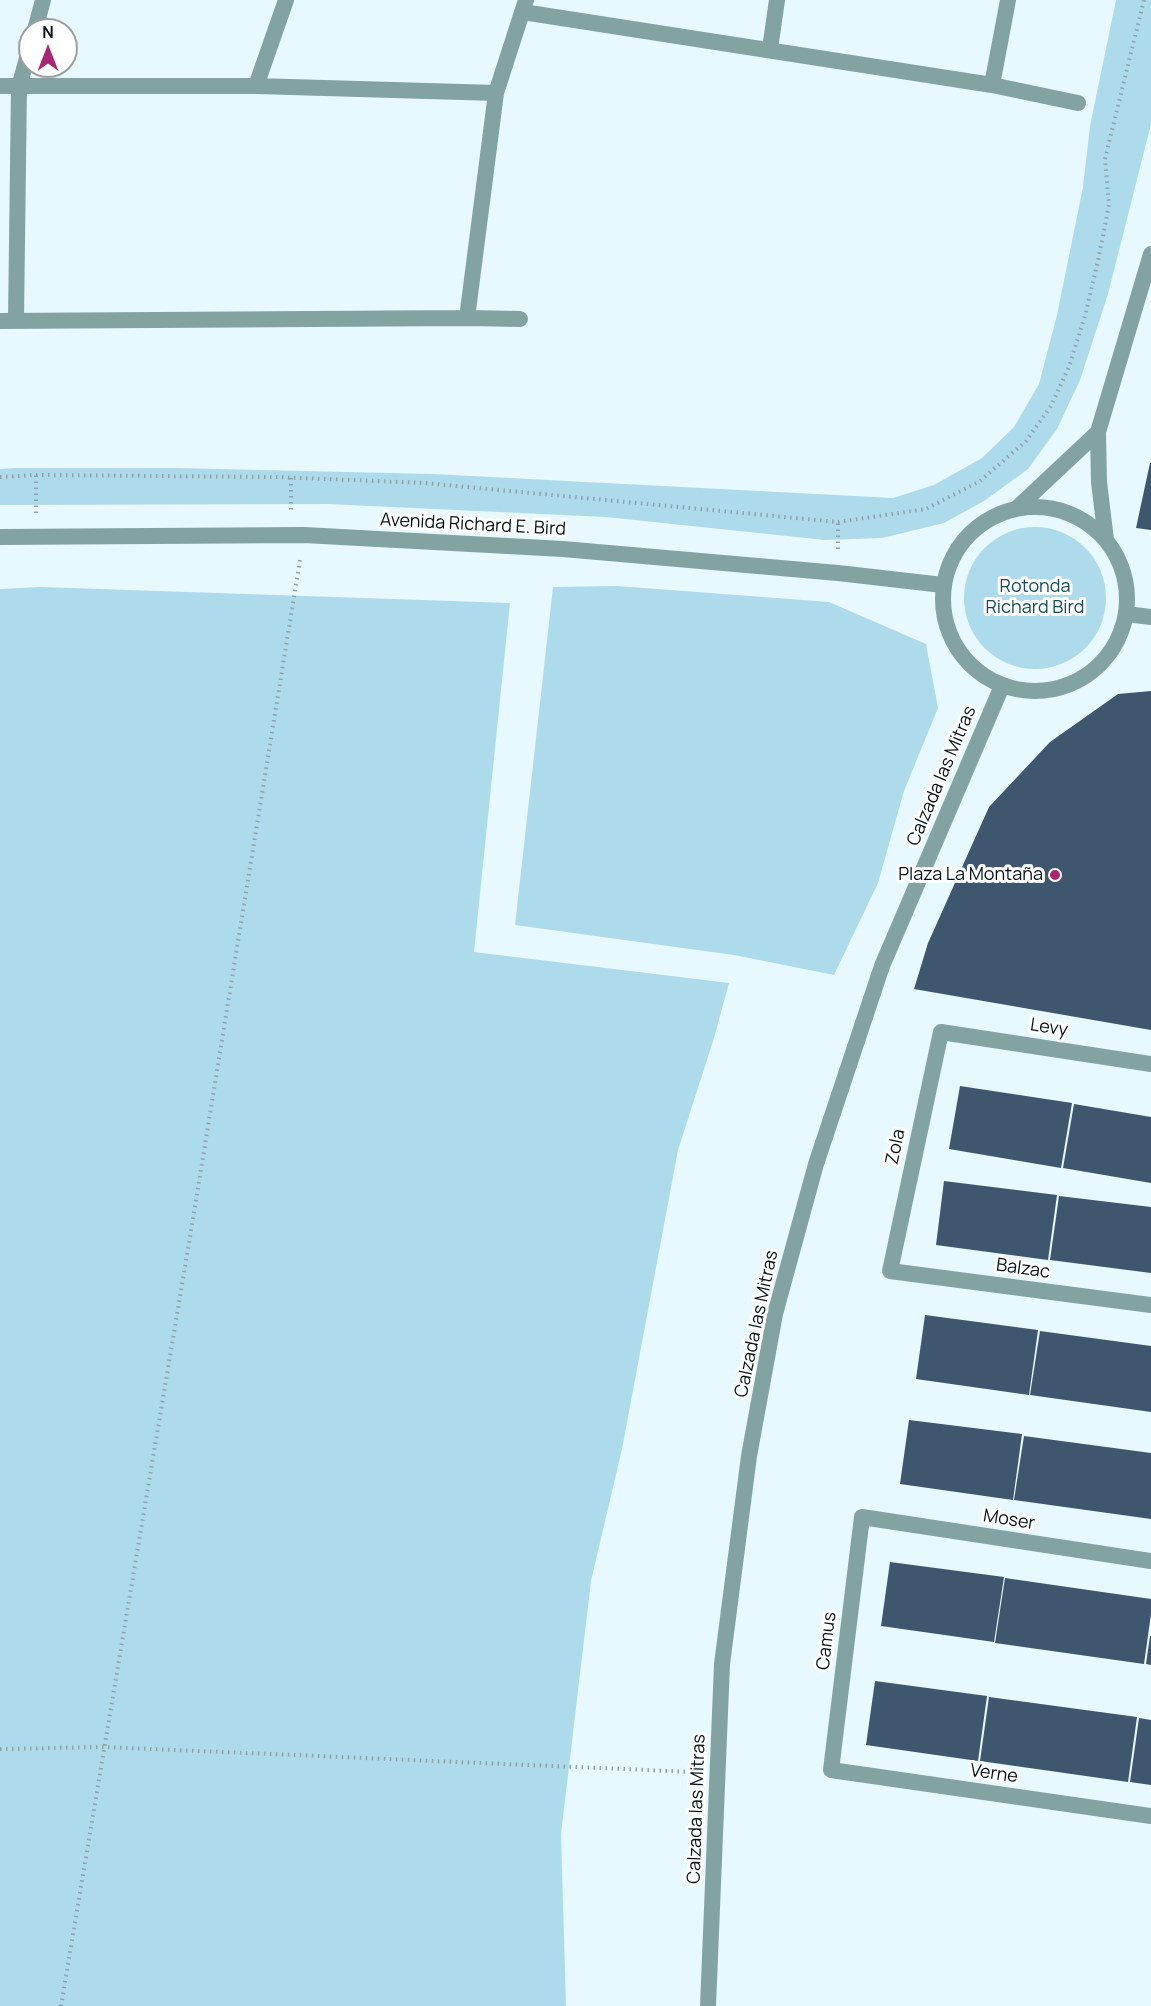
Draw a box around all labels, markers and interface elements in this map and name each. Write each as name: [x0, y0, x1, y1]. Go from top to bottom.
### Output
north arrow: [18, 18, 78, 78]
text: N: [42, 21, 54, 43]
street label: Avenida Richard E. Bird: [379, 509, 567, 541]
park label: Rotonda Richard Bird: [986, 576, 1084, 618]
street label: Calzada las Mitras: [903, 703, 981, 849]
place label: Plaza La Montaña: [898, 864, 1043, 886]
marker: Plaza La Montaña: [1048, 868, 1062, 882]
street label: Levy: [1029, 1014, 1069, 1042]
street label: Zola: [882, 1127, 910, 1167]
street label: Calzada las Mitras: [731, 1249, 783, 1399]
street label: Balzac: [995, 1255, 1051, 1283]
street label: Moser: [982, 1505, 1036, 1535]
street label: Camus: [813, 1611, 841, 1671]
street label: Calzada las Mitras: [684, 1734, 710, 1884]
street label: Verne: [969, 1760, 1019, 1788]

